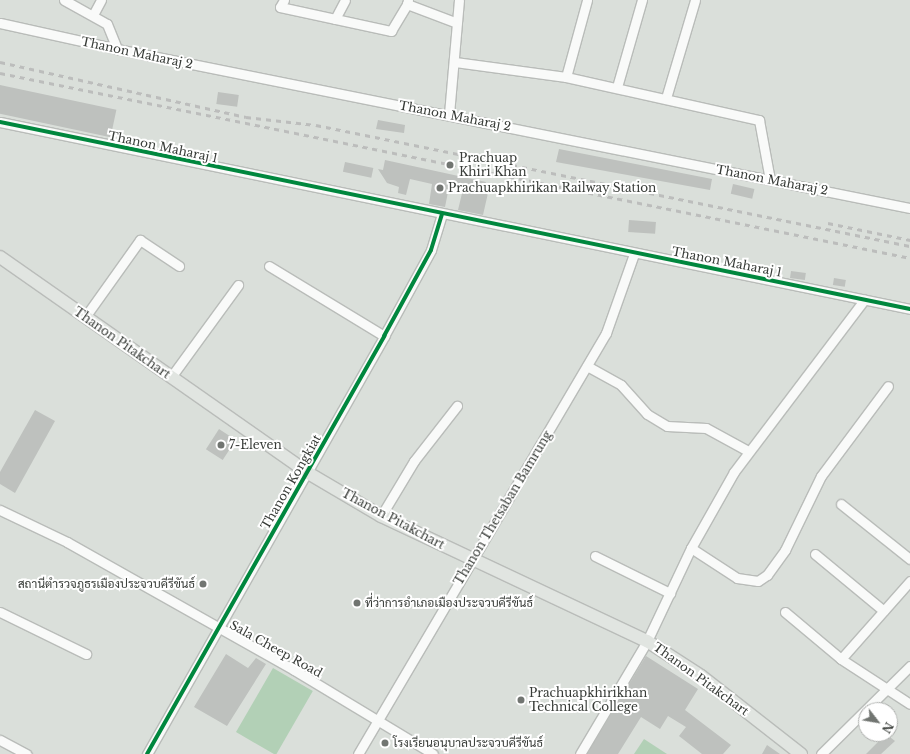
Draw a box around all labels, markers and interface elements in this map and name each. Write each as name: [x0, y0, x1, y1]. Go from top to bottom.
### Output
street label: Thanon Maharaj 2: [80, 34, 194, 72]
street label: Thanon Maharaj 2: [398, 98, 512, 134]
street label: Thanon Maharaj 1: [107, 128, 219, 166]
place label: Prachuap Khiri Khan: [459, 151, 526, 179]
marker: Prachuap Khiri Khan: [444, 159, 456, 171]
street label: Thanon Maharaj 2: [715, 162, 829, 198]
place label: Prachuapkhirikan Railway Station: [448, 181, 657, 195]
marker: Prachuapkhirikan Railway Station: [435, 183, 445, 193]
street label: Thanon Maharaj 1: [671, 244, 783, 280]
street label: Thanon Pitakchart: [71, 304, 173, 382]
street label: Thanon Thetsaban Bamrung: [451, 428, 555, 588]
street label: Thanon Kongkiat: [258, 432, 324, 532]
place label: 7-Eleven: [229, 438, 282, 452]
marker: 7-Eleven: [216, 440, 226, 450]
street label: Thanon Pitakchart: [339, 486, 447, 552]
place label: สถานีตำรวจภูธรเมืองประจวบคีรีขันธ์: [18, 577, 195, 591]
marker: สถานีตำรวจภูธรเมืองประจวบคีรีขันธ์: [198, 579, 208, 589]
place label: ที่ว่าการอำเภอเมืองประจวบคีรีขันธ์: [365, 596, 533, 610]
marker: ที่ว่าการอำเภอเมืองประจวบคีรีขันธ์: [352, 598, 362, 608]
street label: Sala Cheep Road: [227, 618, 325, 680]
street label: Thanon Pitakchart: [650, 640, 752, 718]
place label: Prachuapkhirikhan Technical College: [529, 686, 647, 714]
marker: Prachuapkhirikhan Technical College: [516, 695, 526, 705]
north arrow: [858, 702, 898, 742]
text: N: [879, 720, 896, 736]
place label: โรงเรียนอนุบาลประจวบคีรีขันธ์: [393, 736, 543, 750]
marker: โรงเรียนอนุบาลประจวบคีรีขันธ์: [380, 738, 390, 748]

